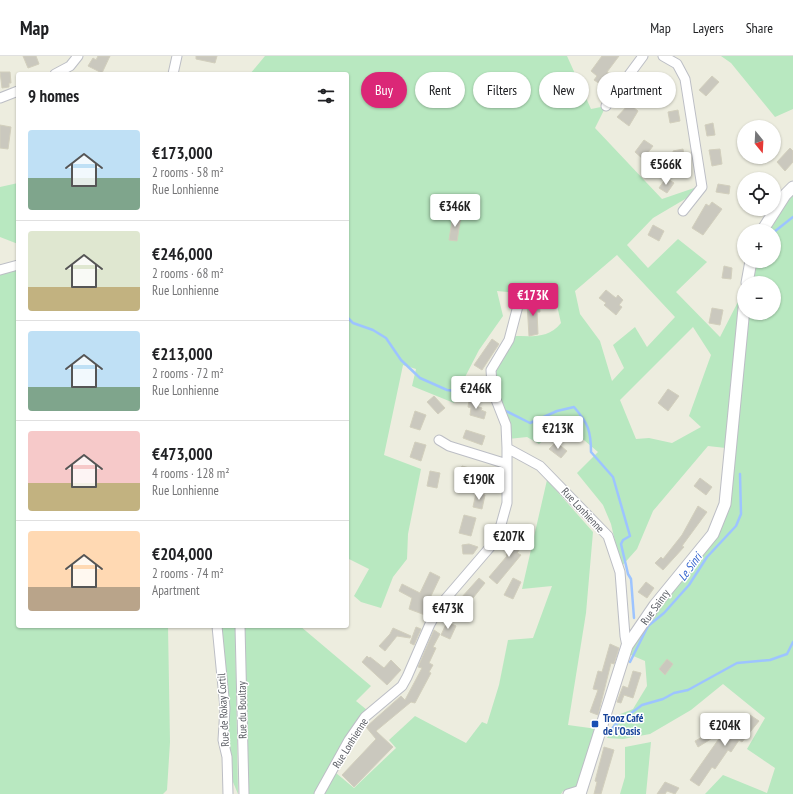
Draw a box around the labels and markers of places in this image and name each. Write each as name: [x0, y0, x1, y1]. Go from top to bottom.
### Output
pin: €566K: [638, 152, 694, 186]
pin: €346K: [427, 194, 483, 228]
pin: €173K: [505, 283, 561, 317]
pin: €246K: [448, 376, 504, 410]
pin: €213K: [530, 416, 586, 450]
pin: €190K: [451, 467, 507, 501]
pin: €207K: [481, 524, 537, 558]
pin: €473K: [420, 596, 476, 630]
place label: Trooz Café de l'Oasis: [603, 711, 644, 738]
pin: €204K: [697, 713, 753, 747]
marker: Trooz Café de l'Oasis: [590, 719, 600, 729]

